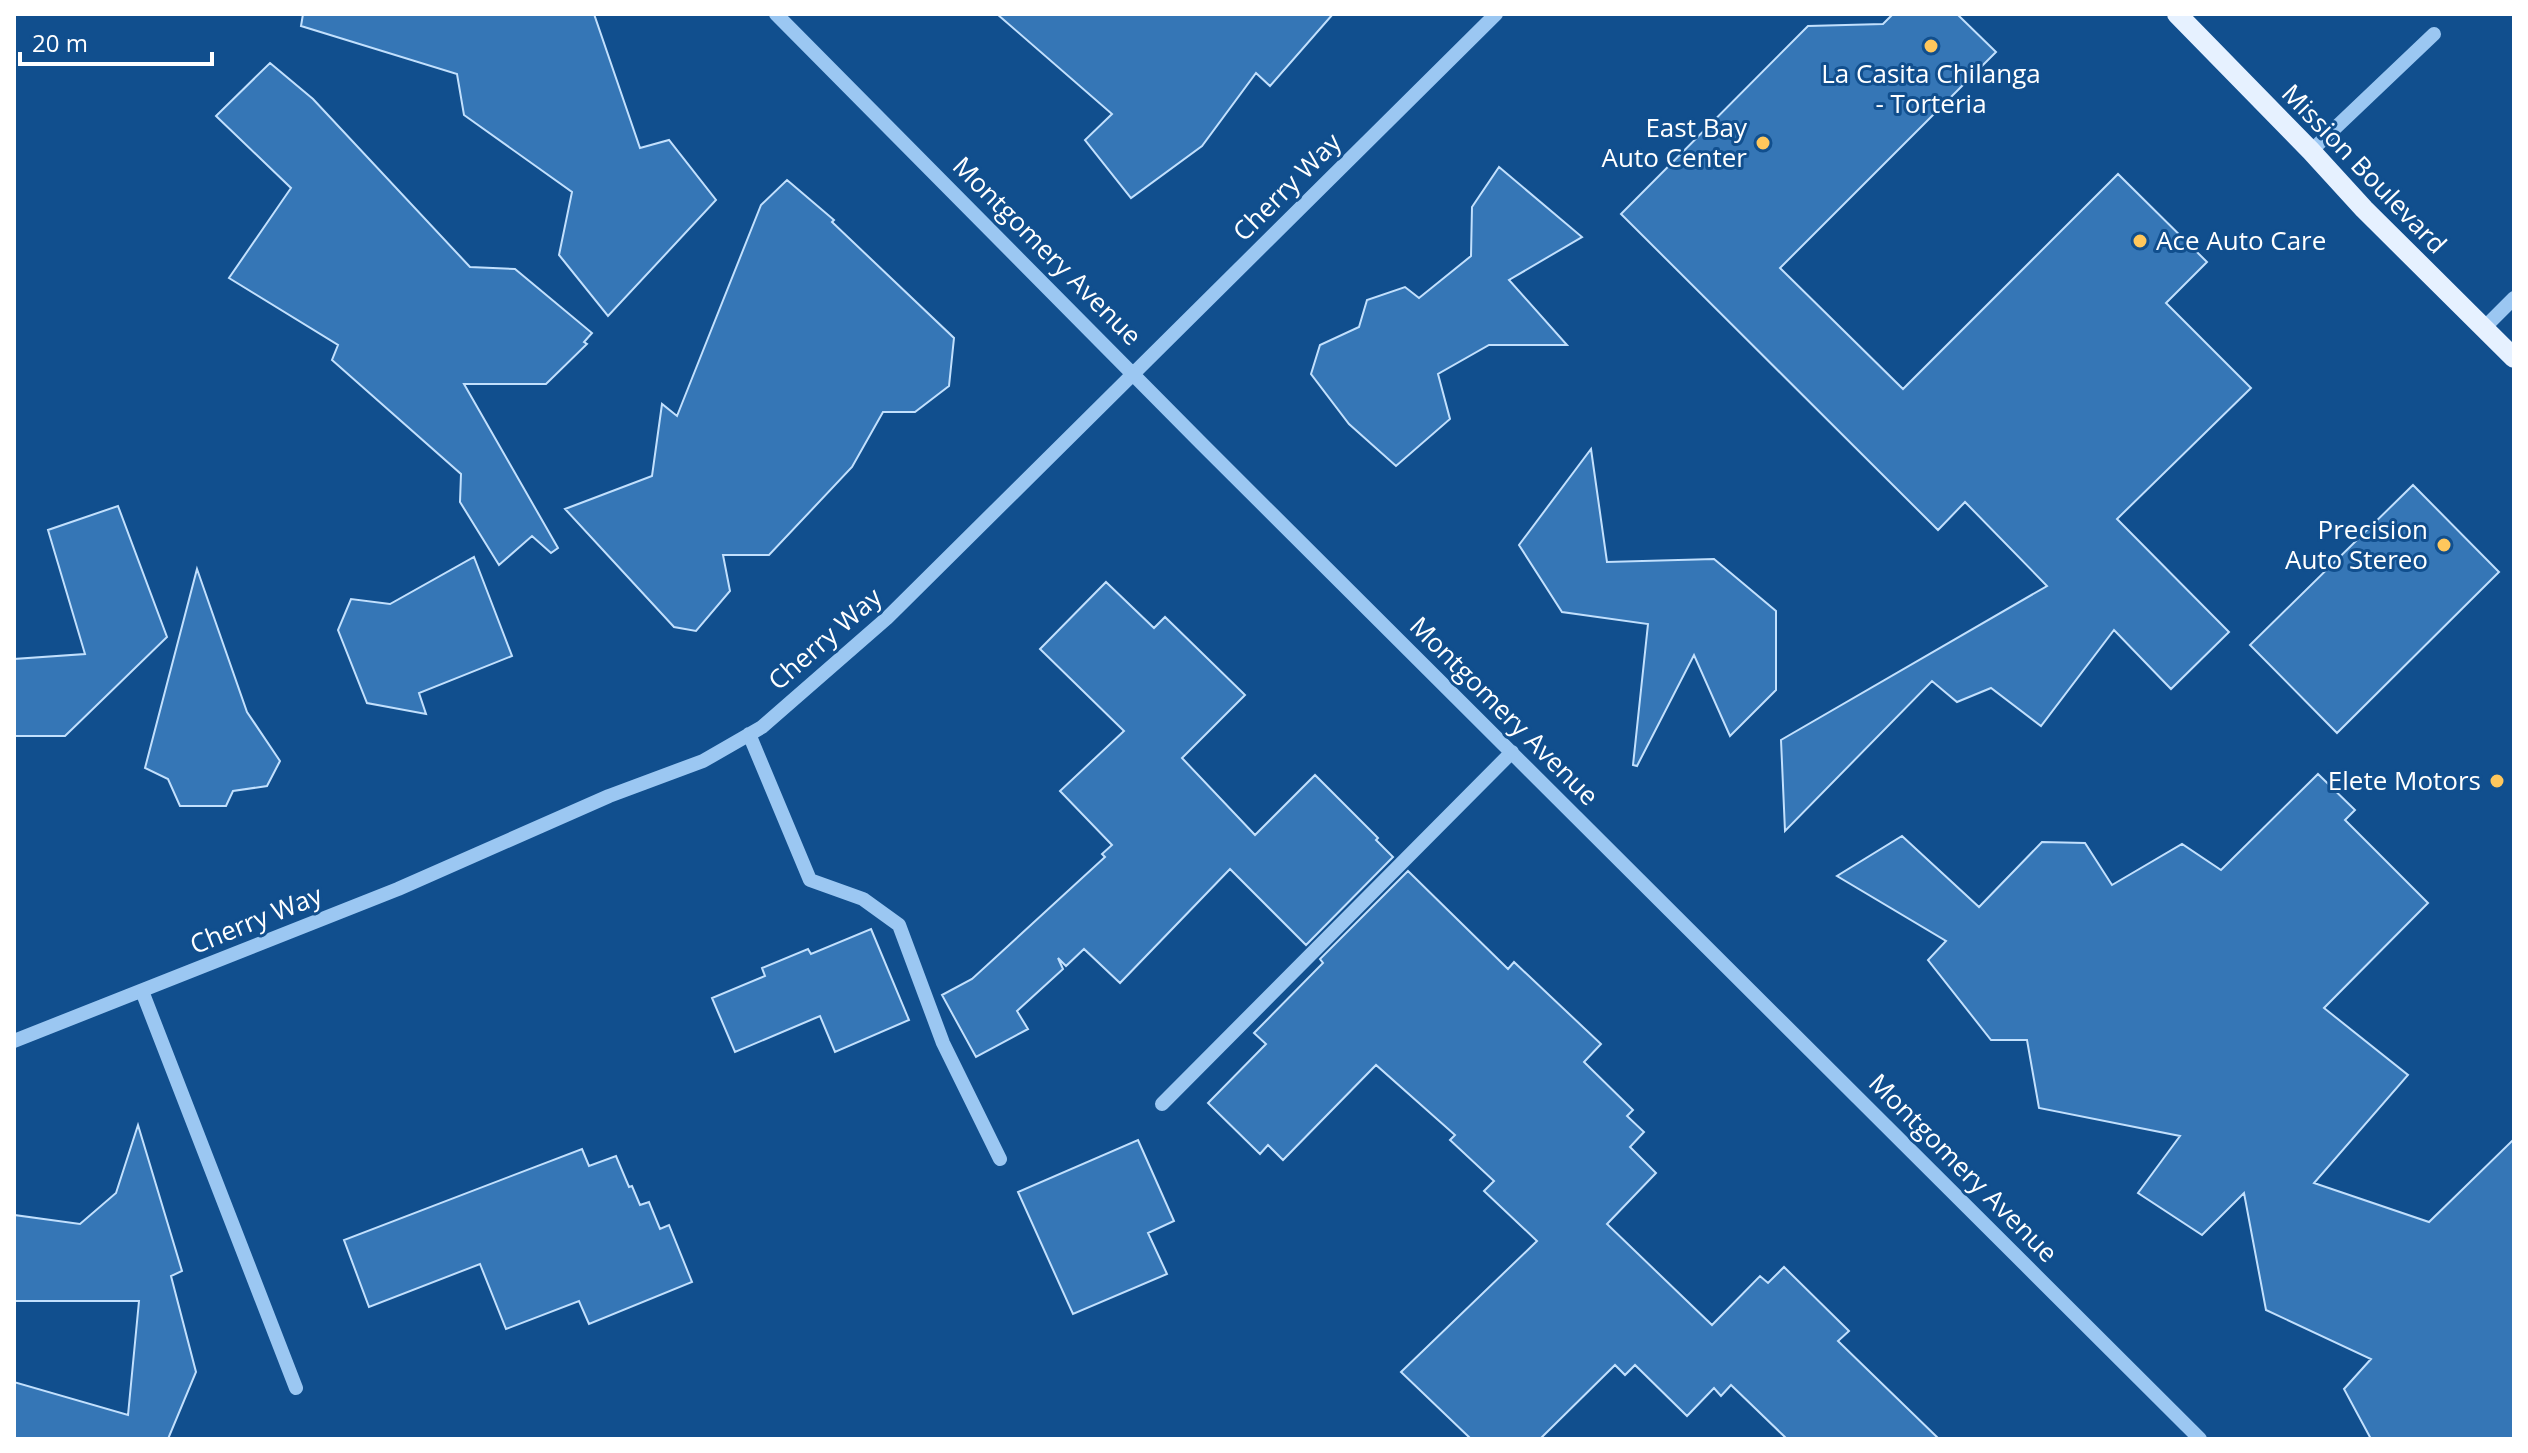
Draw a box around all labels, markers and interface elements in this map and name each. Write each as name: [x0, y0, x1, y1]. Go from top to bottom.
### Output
scale bar: [20, 16, 212, 66]
text: 20 m: [32, 26, 88, 59]
marker: La Casita Chilanga - Torteria: [1922, 37, 1940, 55]
place label: La Casita Chilanga - Torteria: [1821, 55, 2041, 121]
street label: Mission Boulevard: [2274, 76, 2455, 261]
place label: East Bay Auto Center: [1602, 109, 1748, 175]
street label: Cherry Way: [1224, 124, 1349, 248]
marker: East Bay Auto Center: [1754, 134, 1772, 152]
street label: Montgomery Avenue: [945, 148, 1150, 353]
place label: Ace Auto Care: [2156, 222, 2326, 258]
marker: Ace Auto Care: [2131, 232, 2149, 250]
place label: Precision Auto Stereo: [2285, 511, 2428, 577]
marker: Precision Auto Stereo: [2435, 536, 2453, 554]
street label: Cherry Way: [760, 578, 890, 698]
street label: Montgomery Avenue: [1402, 608, 1607, 813]
place label: Elete Motors: [2328, 762, 2481, 798]
marker: Elete Motors: [2488, 772, 2506, 790]
street label: Cherry Way: [184, 876, 328, 962]
street label: Montgomery Avenue: [1861, 1065, 2066, 1270]

